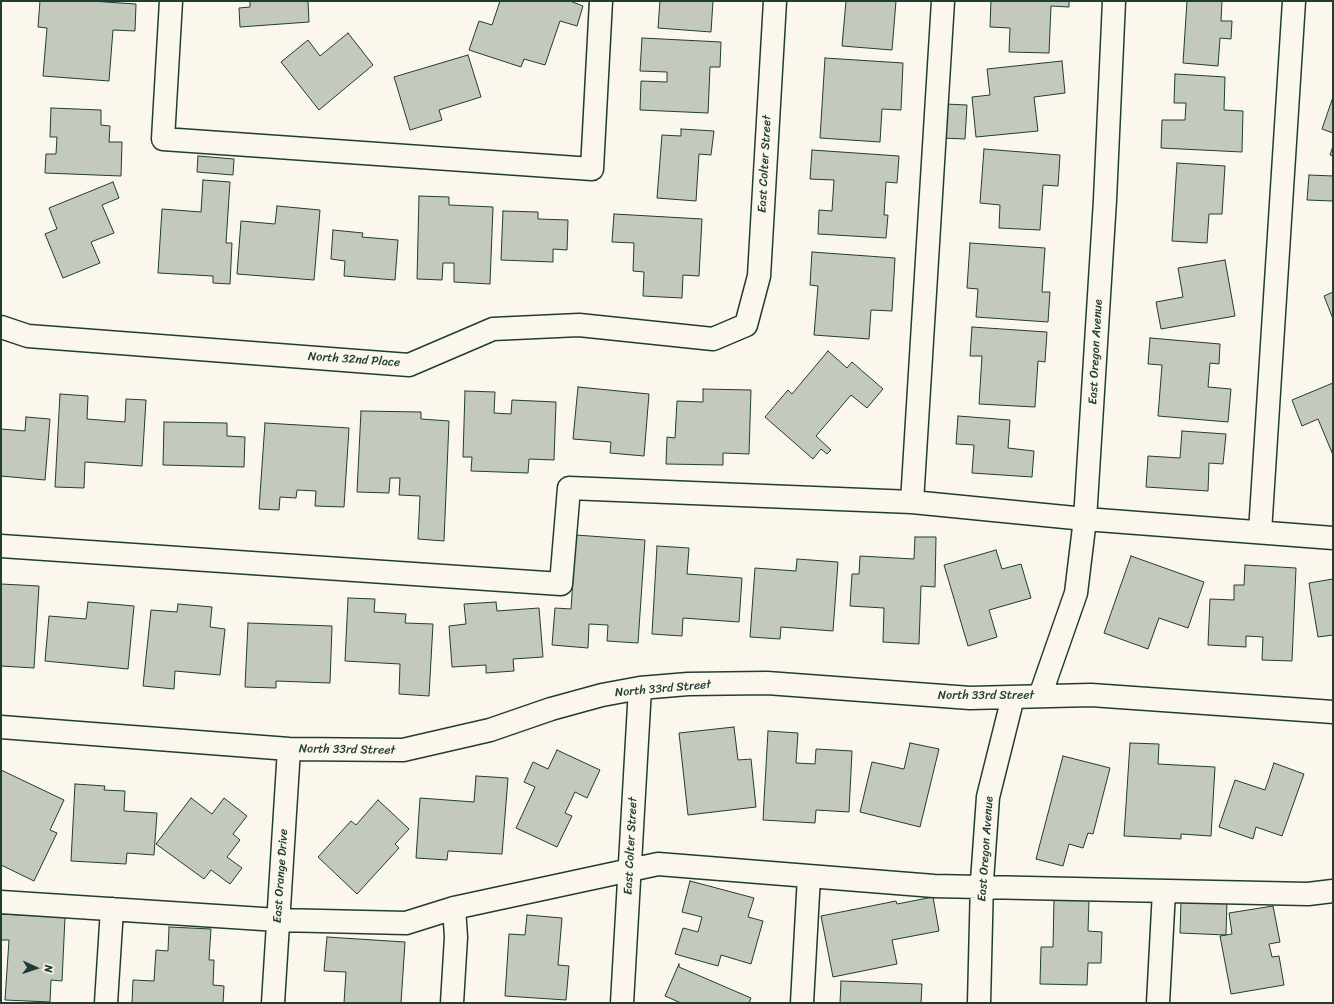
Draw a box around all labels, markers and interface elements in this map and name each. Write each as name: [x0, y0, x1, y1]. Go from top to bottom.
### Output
street label: East Colter Street: [755, 115, 775, 213]
street label: East Oregon Avenue: [1086, 299, 1106, 405]
street label: North 32nd Place: [307, 350, 401, 370]
street label: North 33rd Street: [614, 678, 712, 700]
street label: North 33rd Street: [938, 689, 1034, 703]
street label: North 33rd Street: [299, 742, 395, 758]
street label: East Oregon Avenue: [975, 796, 997, 902]
street label: East Colter Street: [621, 797, 641, 895]
street label: East Orange Drive: [271, 828, 291, 924]
north arrow: [16, 948, 56, 988]
text: N: [39, 964, 58, 973]

